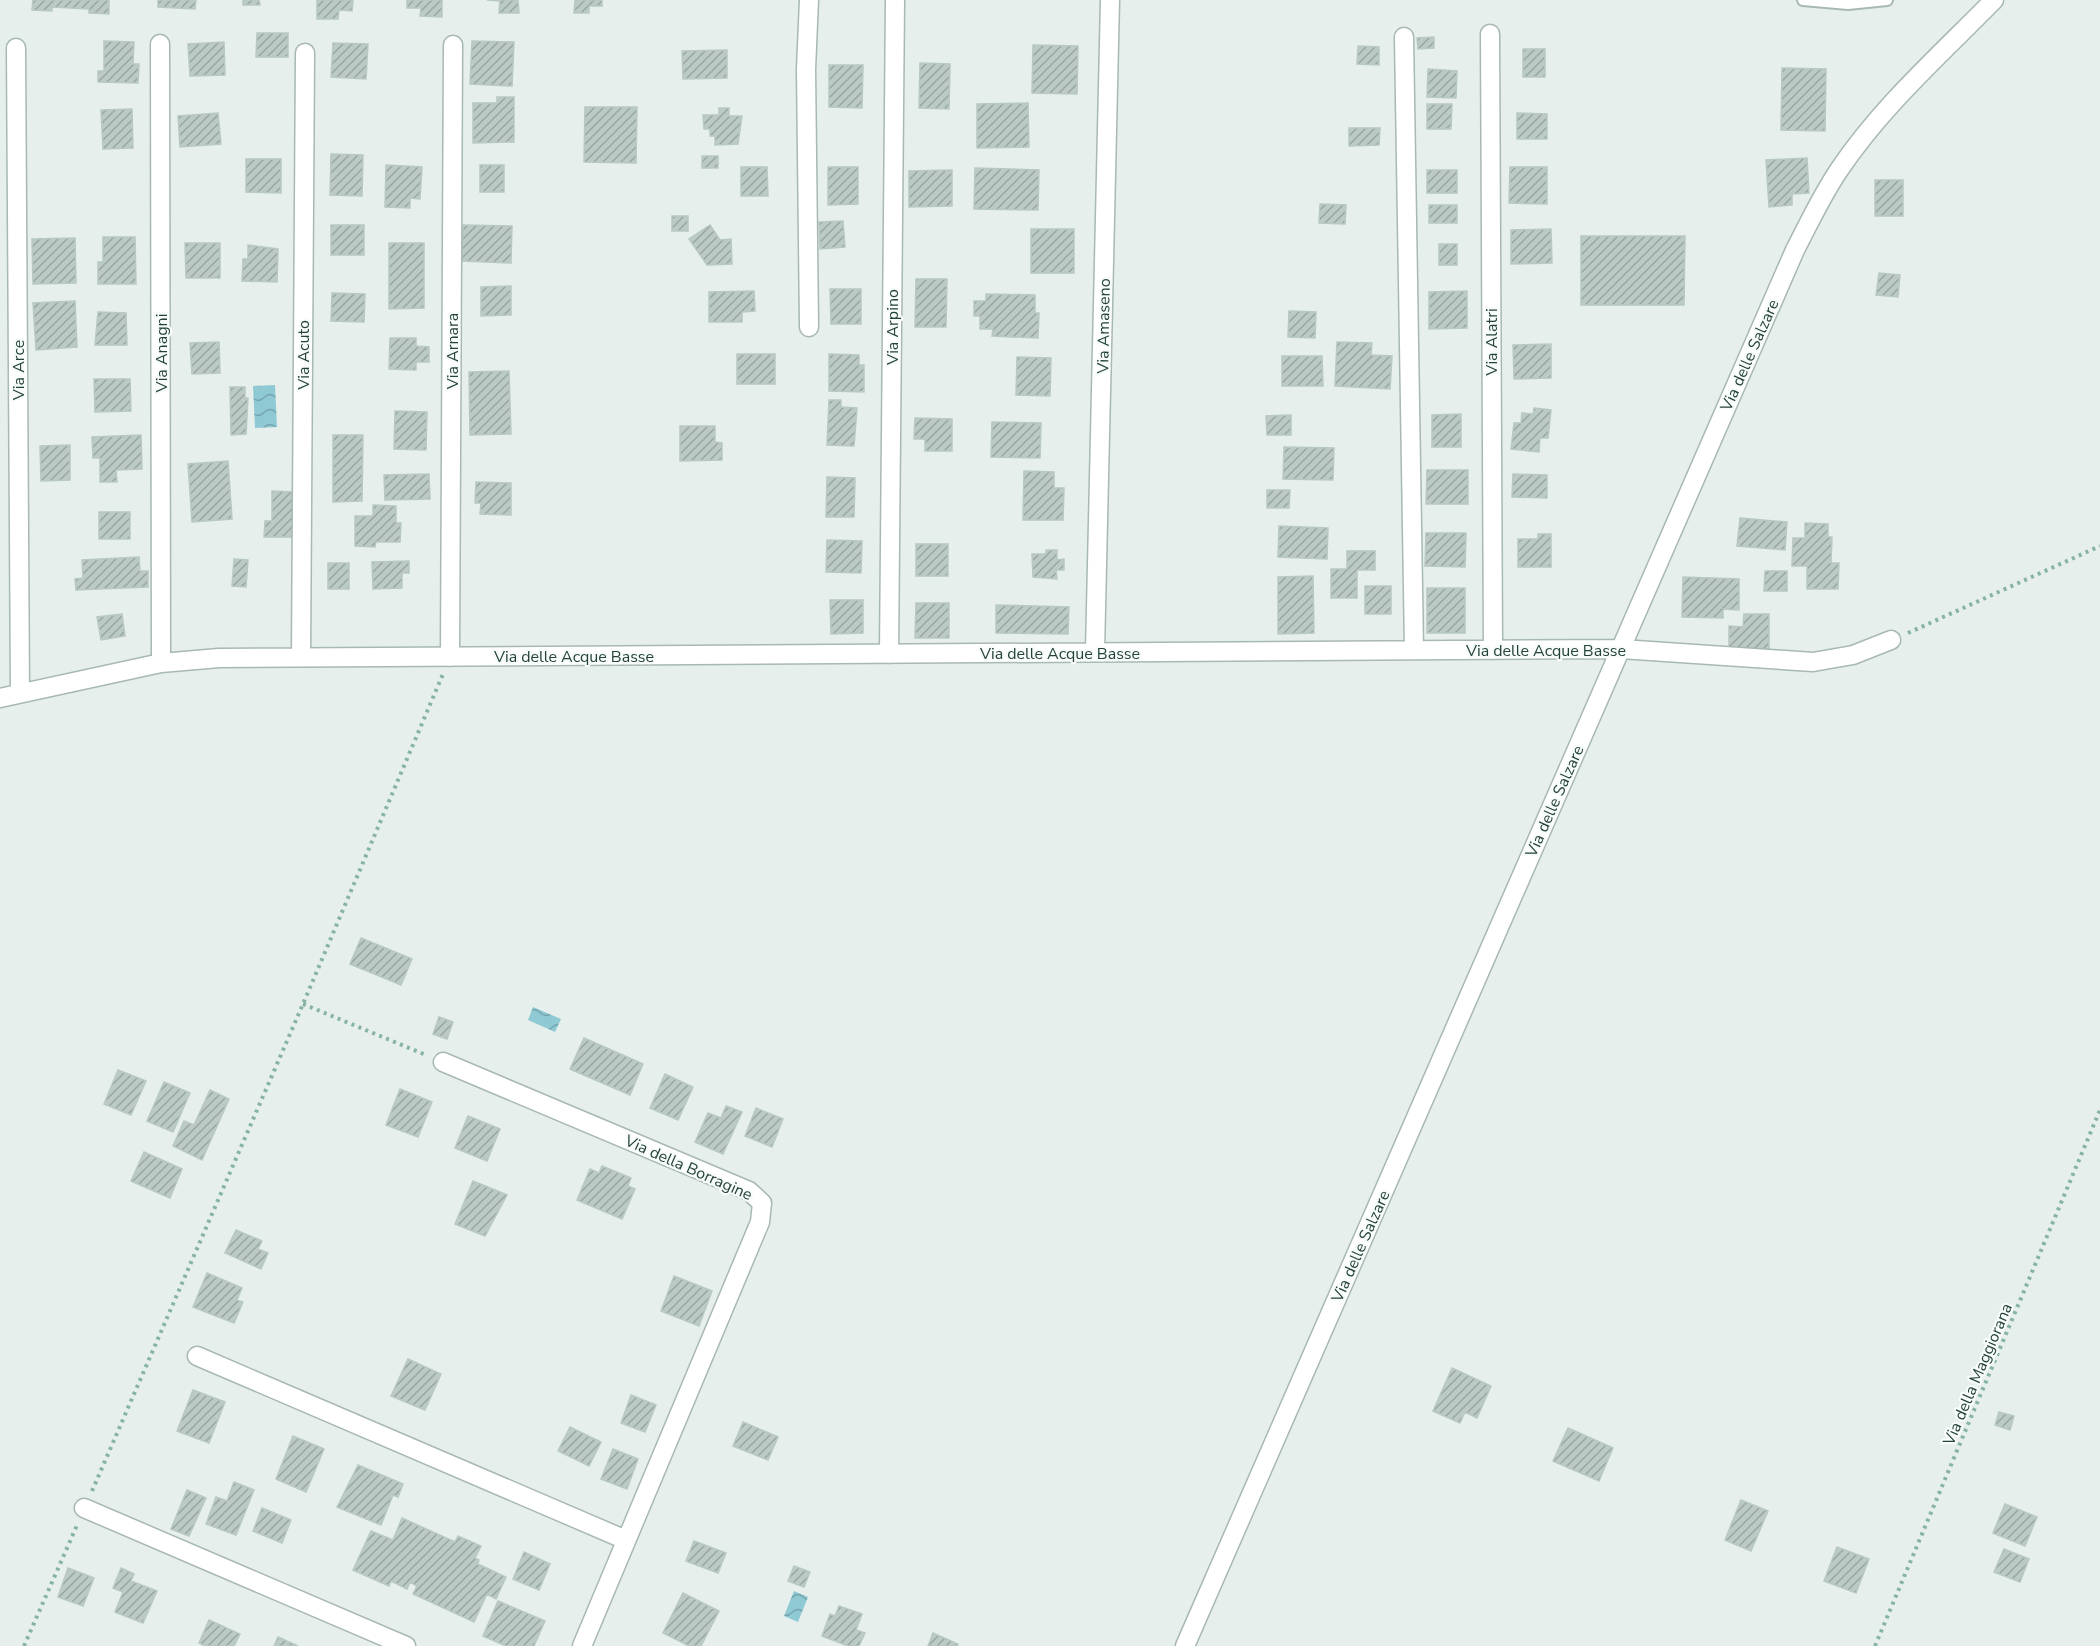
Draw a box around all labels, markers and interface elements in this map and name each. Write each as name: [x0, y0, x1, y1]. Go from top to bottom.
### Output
street label: Via Amaseno: [1092, 278, 1116, 375]
street label: Via Arpino: [882, 289, 904, 366]
street label: Via delle Salzare: [1715, 296, 1784, 416]
street label: Via Alatri: [1481, 308, 1503, 377]
street label: Via Arnara: [442, 313, 464, 390]
street label: Via Anagni: [151, 314, 173, 393]
street label: Via Acuto: [293, 320, 315, 391]
street label: Via Arce: [8, 340, 30, 401]
street label: Via delle Acque Basse: [1465, 640, 1626, 662]
street label: Via delle Acque Basse: [979, 643, 1140, 665]
street label: Via delle Acque Basse: [493, 646, 654, 668]
street label: Via delle Salzare: [1520, 742, 1589, 862]
street label: Via della Borragine: [620, 1129, 756, 1206]
street label: Via delle Salzare: [1326, 1187, 1395, 1307]
street label: Via della Maggiorana: [1938, 1300, 2018, 1450]

